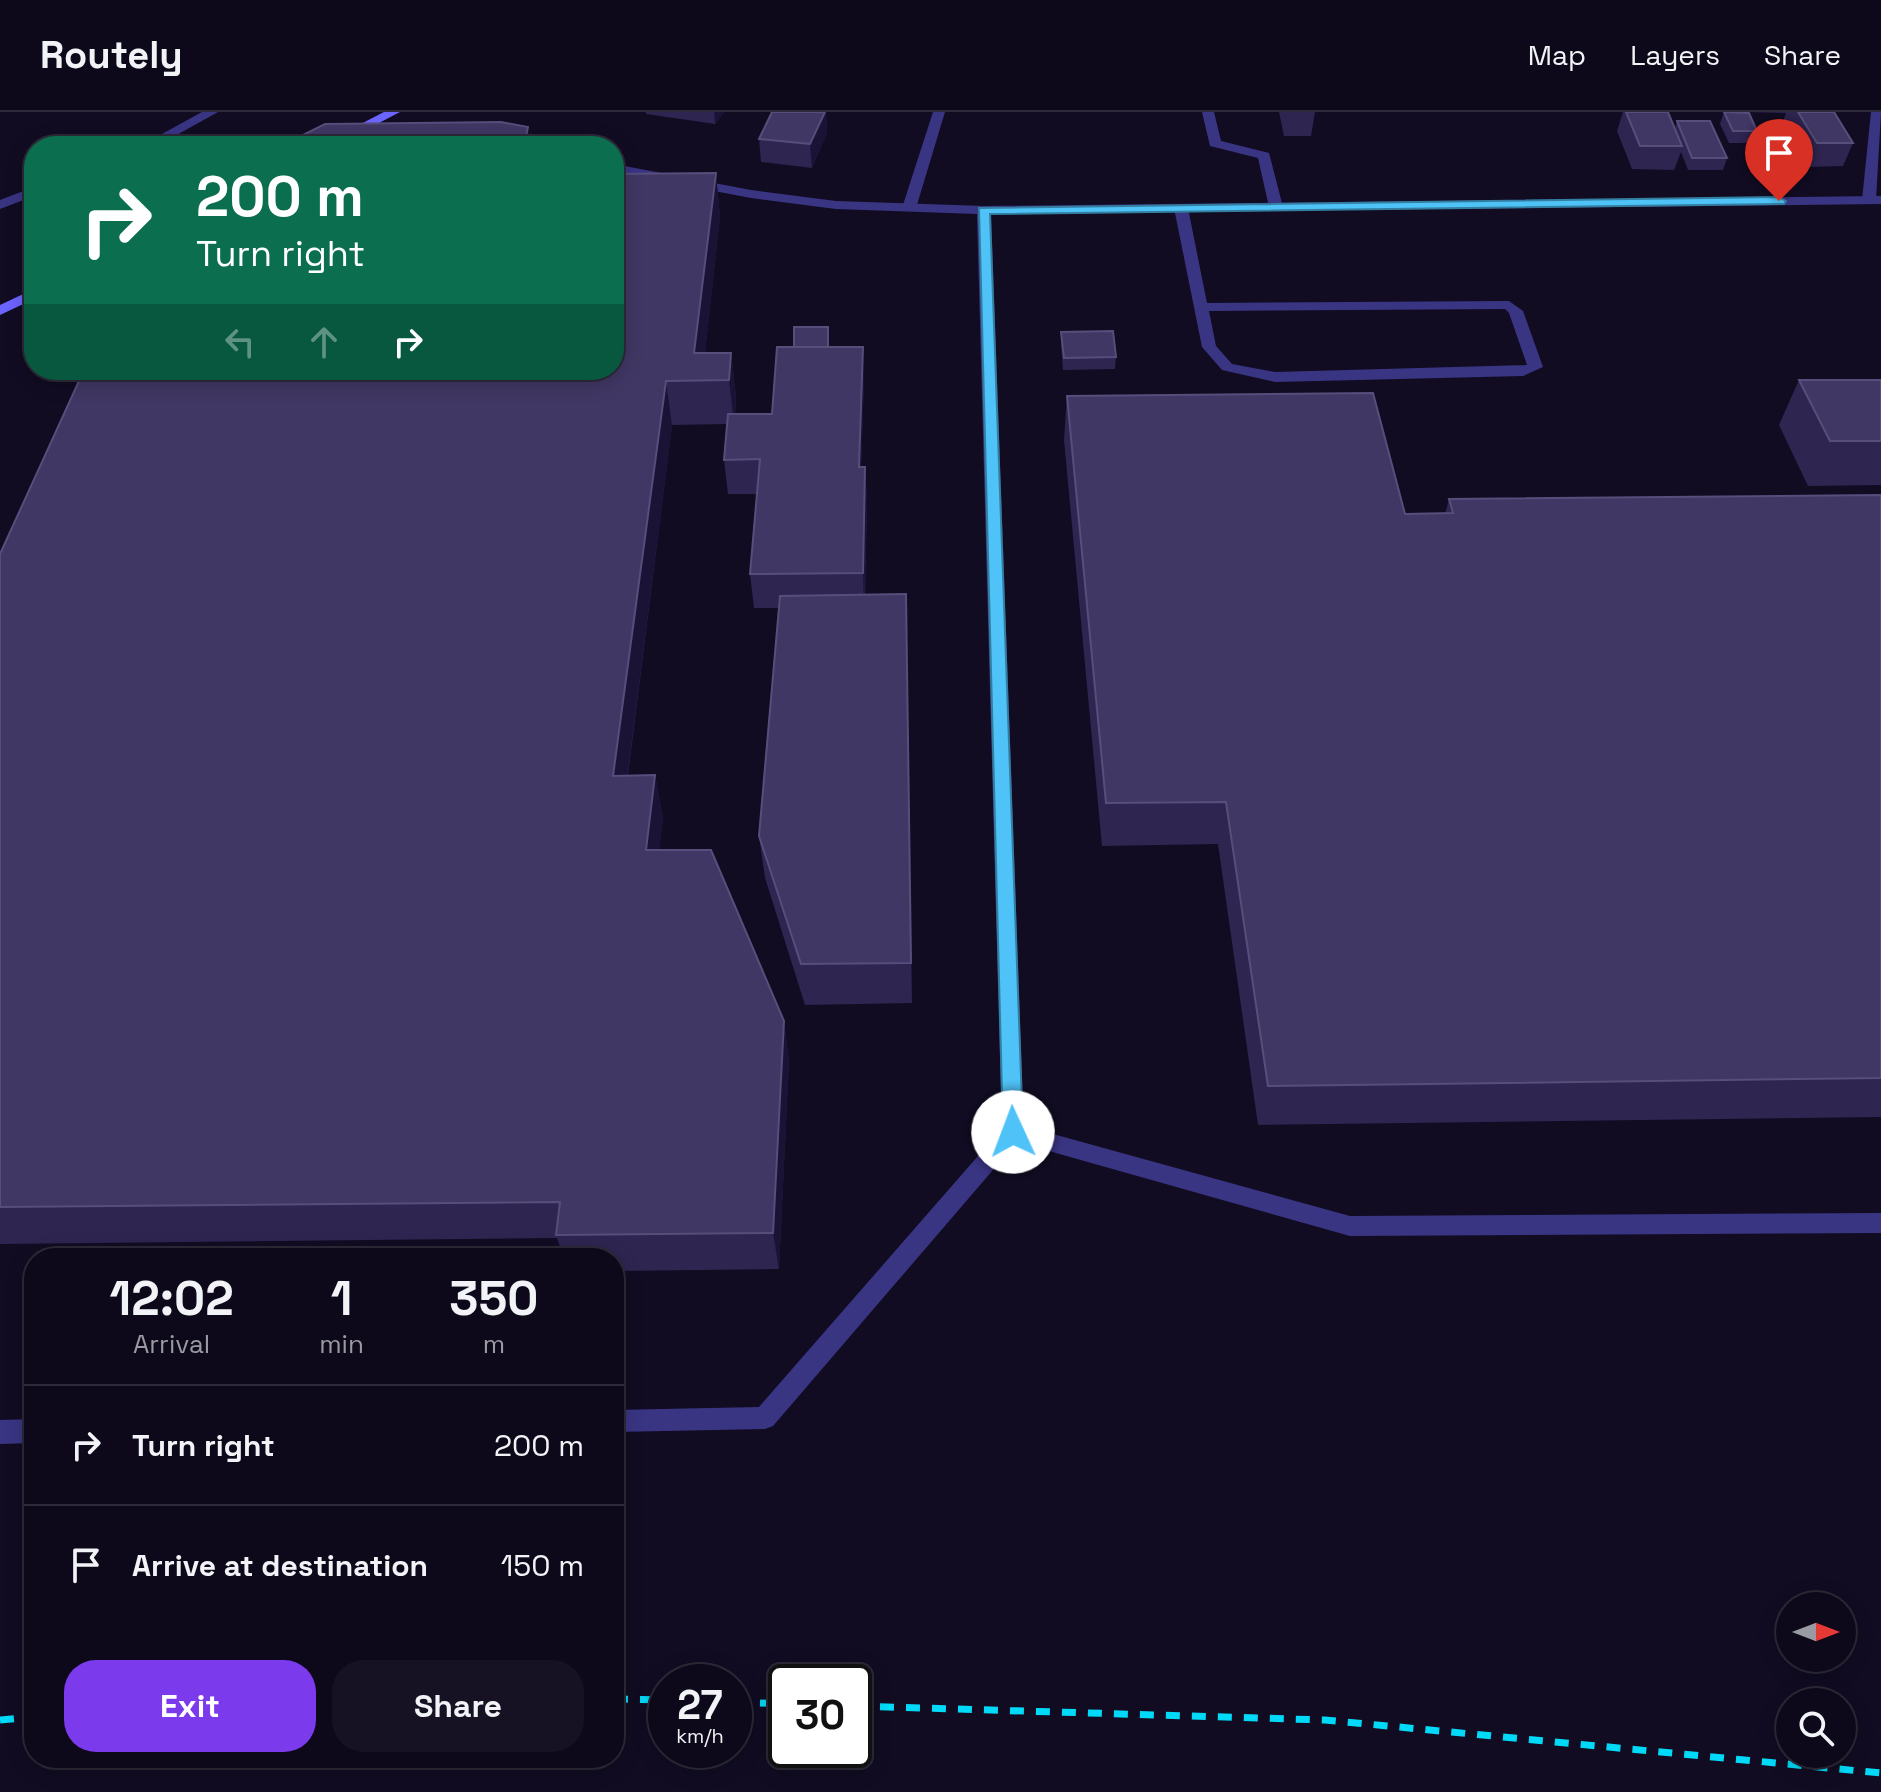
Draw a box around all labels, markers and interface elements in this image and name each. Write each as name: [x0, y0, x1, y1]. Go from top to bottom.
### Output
text: Routely: [40, 31, 183, 79]
text: Map: [1528, 37, 1586, 73]
text: Layers: [1630, 37, 1720, 73]
text: Share: [1764, 37, 1841, 73]
pin: [1745, 119, 1813, 201]
icon: arrive: [1757, 131, 1801, 175]
text: 200 m: [196, 161, 364, 232]
icon: right: [64, 168, 168, 272]
text: Turn right: [196, 231, 365, 277]
icon: left: [218, 320, 262, 364]
icon: ahead: [302, 320, 346, 364]
icon: right: [386, 320, 430, 364]
position arrow: [971, 1090, 1055, 1174]
text: 12:02: [110, 1268, 234, 1329]
text: 1: [331, 1268, 352, 1329]
text: 350: [449, 1268, 538, 1329]
text: Arrival: [133, 1327, 210, 1361]
text: min: [319, 1327, 364, 1361]
text: m: [483, 1327, 505, 1361]
icon: right: [64, 1423, 108, 1467]
text: Turn right: [132, 1426, 275, 1465]
text: 200 m: [494, 1426, 584, 1465]
icon: arrive: [64, 1543, 108, 1587]
text: Arrive at destination: [132, 1546, 428, 1585]
text: 150 m: [501, 1546, 584, 1585]
north arrow: [1776, 1592, 1856, 1672]
map controls: [1776, 1592, 1856, 1768]
button: Exit: [64, 1660, 316, 1752]
button: Share: [332, 1660, 584, 1752]
speed limit sign: 30: [768, 1664, 872, 1768]
text: 27: [677, 1680, 723, 1731]
button: search: [1776, 1688, 1856, 1768]
text: km/h: [676, 1723, 724, 1749]

